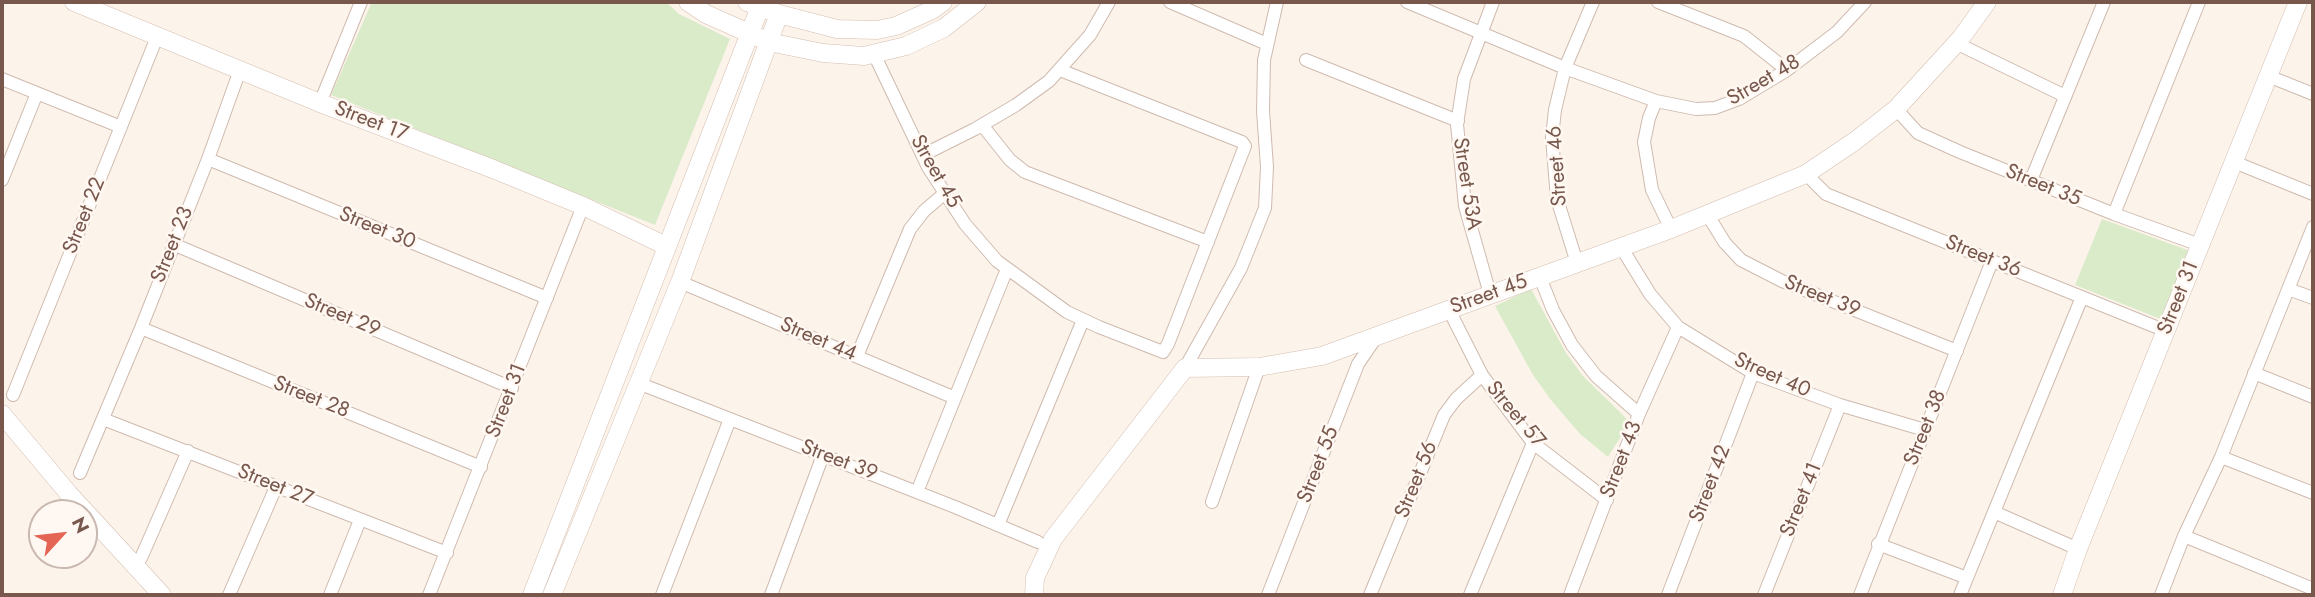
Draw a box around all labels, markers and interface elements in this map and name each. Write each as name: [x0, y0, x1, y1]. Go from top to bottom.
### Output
street label: Street 48: [1723, 50, 1805, 112]
street label: Street 17: [331, 96, 411, 148]
street label: Street 46: [1543, 125, 1573, 207]
street label: Street 45: [904, 131, 966, 213]
street label: Street 53A: [1446, 136, 1486, 232]
street label: Street 35: [2001, 159, 2085, 213]
street label: Street 22: [58, 174, 112, 258]
street label: Street 30: [335, 202, 419, 256]
street label: Street 23: [146, 203, 200, 287]
street label: Street 36: [1941, 230, 2025, 284]
street label: Street 31: [2153, 257, 2205, 339]
street label: Street 45: [1447, 269, 1531, 321]
street label: Street 39: [1780, 270, 1864, 324]
street label: Street 29: [300, 289, 384, 343]
street label: Street 44: [776, 313, 860, 367]
street label: Street 40: [1730, 348, 1814, 404]
street label: Street 31: [481, 360, 533, 442]
street label: Street 28: [269, 371, 353, 425]
street label: Street 57: [1480, 377, 1550, 453]
street label: Street 38: [1899, 386, 1953, 470]
street label: Street 43: [1596, 418, 1648, 502]
street label: Street 55: [1293, 423, 1345, 507]
street label: Street 39: [797, 435, 881, 487]
street label: Street 56: [1390, 438, 1444, 522]
street label: Street 42: [1685, 442, 1737, 526]
street label: Street 27: [233, 459, 317, 513]
street label: Street 41: [1776, 459, 1828, 541]
north arrow: [28, 499, 98, 569]
text: N: [65, 512, 96, 538]

